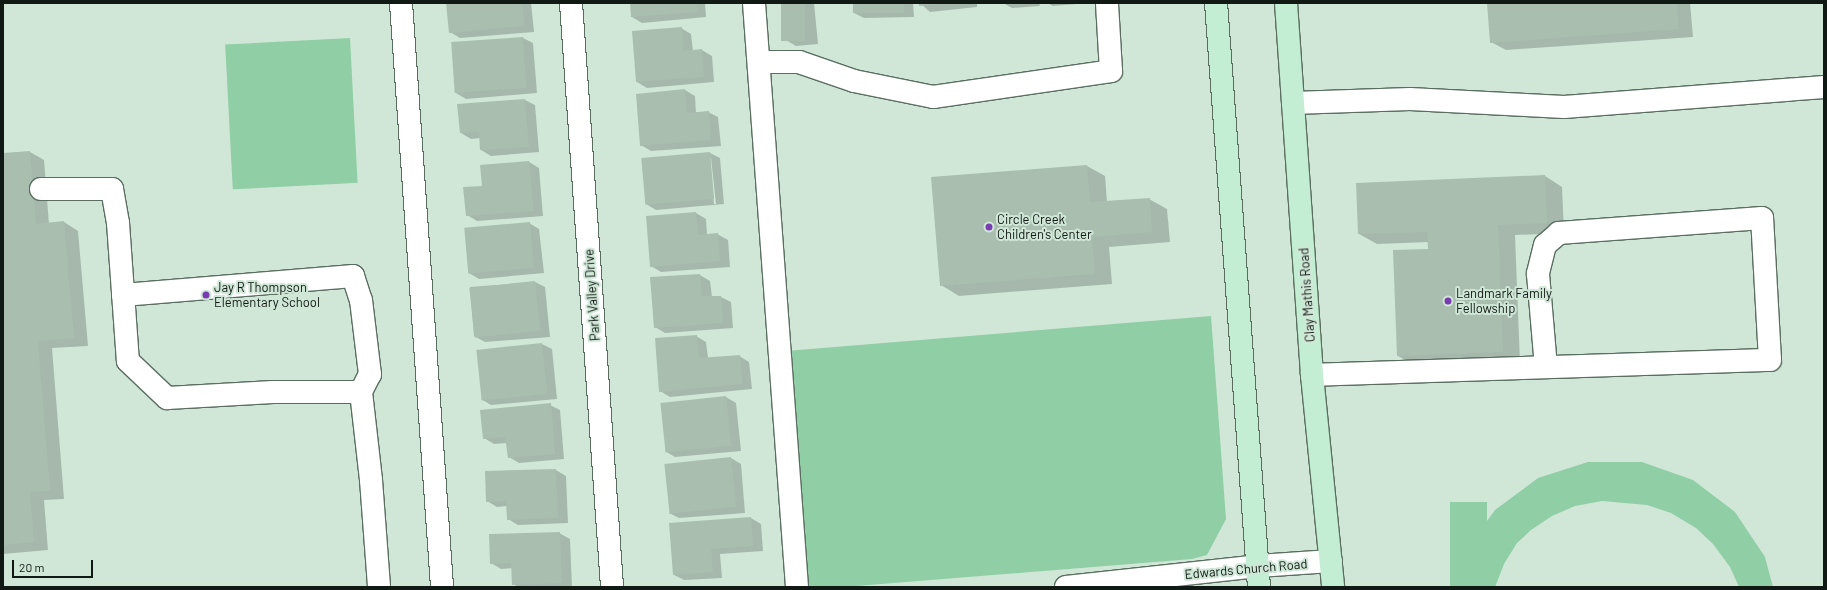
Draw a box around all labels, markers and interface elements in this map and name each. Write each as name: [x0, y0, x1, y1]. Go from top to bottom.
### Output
place label: Circle Creek Children's Center: [997, 212, 1092, 243]
marker: Circle Creek Children's Center: [984, 222, 994, 232]
street label: Clay Mathis Road: [1296, 247, 1318, 343]
street label: Park Valley Drive: [581, 249, 603, 341]
place label: Jay R Thompson Elementary School: [214, 280, 320, 311]
place label: Landmark Family Fellowship: [1456, 286, 1552, 317]
marker: Jay R Thompson Elementary School: [201, 290, 211, 300]
marker: Landmark Family Fellowship: [1443, 296, 1453, 306]
scale bar: [14, 552, 95, 578]
street label: Edwards Church Road: [1184, 556, 1308, 582]
text: 20 m: [19, 560, 45, 574]

